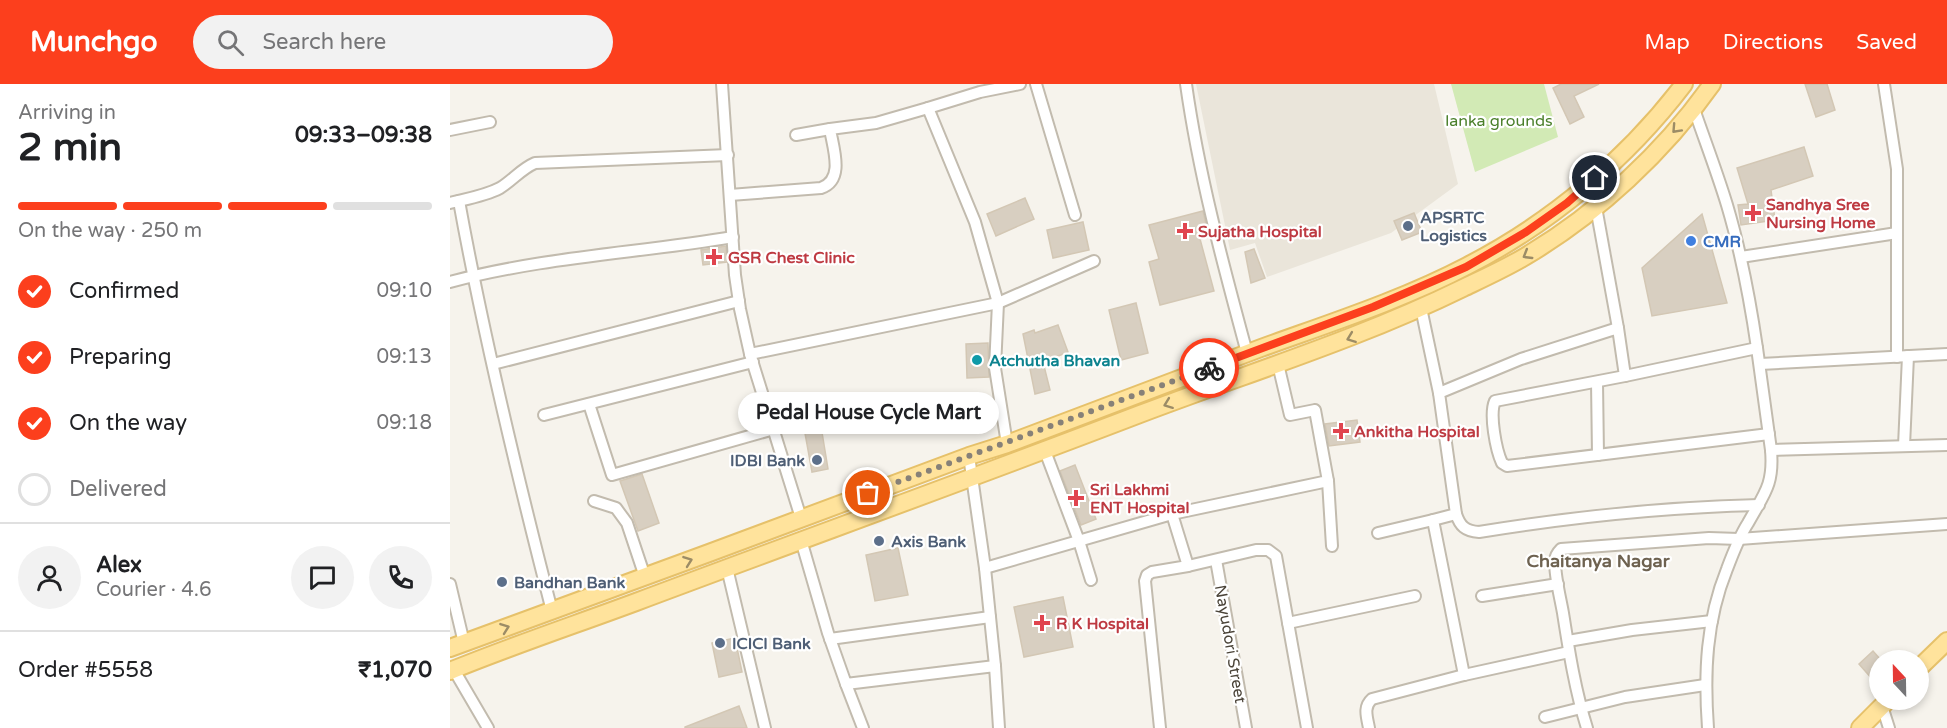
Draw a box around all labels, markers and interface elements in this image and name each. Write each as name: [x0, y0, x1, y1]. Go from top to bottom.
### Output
search box: [193, 15, 613, 69]
text: Munchgo: [30, 25, 157, 59]
icon: search: [214, 26, 247, 59]
text: Search here: [262, 29, 386, 55]
text: Map: [1644, 30, 1690, 55]
text: Directions: [1723, 30, 1823, 55]
text: Saved: [1856, 30, 1917, 55]
text: Arriving in: [18, 101, 116, 125]
park label: lanka grounds: [1445, 111, 1553, 131]
text: 09:33–09:38: [295, 122, 432, 148]
one-way arrow: [1672, 122, 1683, 133]
text: 2 min: [18, 124, 122, 171]
pin: [1569, 152, 1620, 203]
icon: home: [1578, 161, 1611, 194]
place label: Sandhya Sree Nursing Home: [1766, 195, 1876, 233]
marker: Sandhya Sree Nursing Home: [1744, 204, 1762, 222]
place label: APSRTC Logistics: [1420, 208, 1487, 246]
text: On the way · 250 m: [18, 219, 202, 243]
marker: APSRTC Logistics: [1401, 219, 1415, 233]
marker: Sujatha Hospital: [1176, 222, 1194, 240]
place label: Sujatha Hospital: [1198, 222, 1322, 242]
place label: CMR: [1703, 232, 1741, 252]
marker: CMR: [1684, 234, 1698, 248]
one-way arrow: [1523, 247, 1533, 259]
marker: GSR Chest Clinic: [705, 248, 723, 266]
place label: GSR Chest Clinic: [728, 248, 855, 268]
icon: check: [18, 275, 51, 308]
text: Confirmed: [69, 278, 179, 304]
text: 09:10: [377, 279, 432, 303]
one-way arrow: [1346, 330, 1357, 343]
courier: [1179, 338, 1239, 398]
icon: check: [18, 341, 51, 374]
text: Preparing: [69, 344, 172, 370]
text: 09:13: [377, 345, 432, 369]
place label: Atchutha Bhavan: [989, 351, 1120, 371]
icon: bike: [1193, 352, 1226, 385]
marker: Atchutha Bhavan: [970, 353, 984, 367]
callout: Pedal House Cycle Mart: [738, 391, 998, 433]
one-way arrow: [1163, 396, 1173, 409]
text: Pedal House Cycle Mart: [756, 401, 981, 425]
icon: check: [18, 407, 51, 440]
text: On the way: [69, 410, 187, 436]
text: 09:18: [377, 411, 432, 435]
marker: Ankitha Hospital: [1332, 422, 1350, 440]
place label: Ankitha Hospital: [1354, 422, 1480, 442]
place label: IDBI Bank: [730, 451, 805, 471]
marker: IDBI Bank: [810, 453, 824, 467]
pin: [842, 467, 893, 518]
text: Delivered: [69, 476, 167, 502]
icon: bag: [851, 476, 884, 509]
place label: Sri Lakhmi ENT Hospital: [1090, 480, 1189, 518]
marker: Sri Lakhmi ENT Hospital: [1067, 489, 1085, 507]
place label: Axis Bank: [891, 532, 966, 552]
marker: Axis Bank: [872, 534, 886, 548]
button: person: [18, 546, 81, 609]
button: chat: [291, 546, 354, 609]
button: phone: [369, 546, 432, 609]
district label: Chaitanya Nagar: [1526, 550, 1671, 572]
text: Alex: [96, 552, 142, 578]
one-way arrow: [682, 556, 693, 568]
place label: Bandhan Bank: [514, 573, 625, 593]
marker: Bandhan Bank: [495, 575, 509, 589]
text: Courier · 4.6: [96, 578, 211, 602]
street label: Nayudori Street: [1210, 583, 1250, 705]
marker: R K Hospital: [1033, 614, 1051, 632]
place label: R K Hospital: [1056, 614, 1149, 634]
one-way arrow: [499, 622, 510, 635]
place label: ICICI Bank: [732, 634, 811, 654]
marker: ICICI Bank: [713, 636, 727, 650]
north arrow: [1869, 650, 1929, 710]
map controls: [1869, 650, 1929, 710]
text: Order #5558: [18, 657, 153, 683]
text: ₹1,070: [358, 657, 432, 683]

